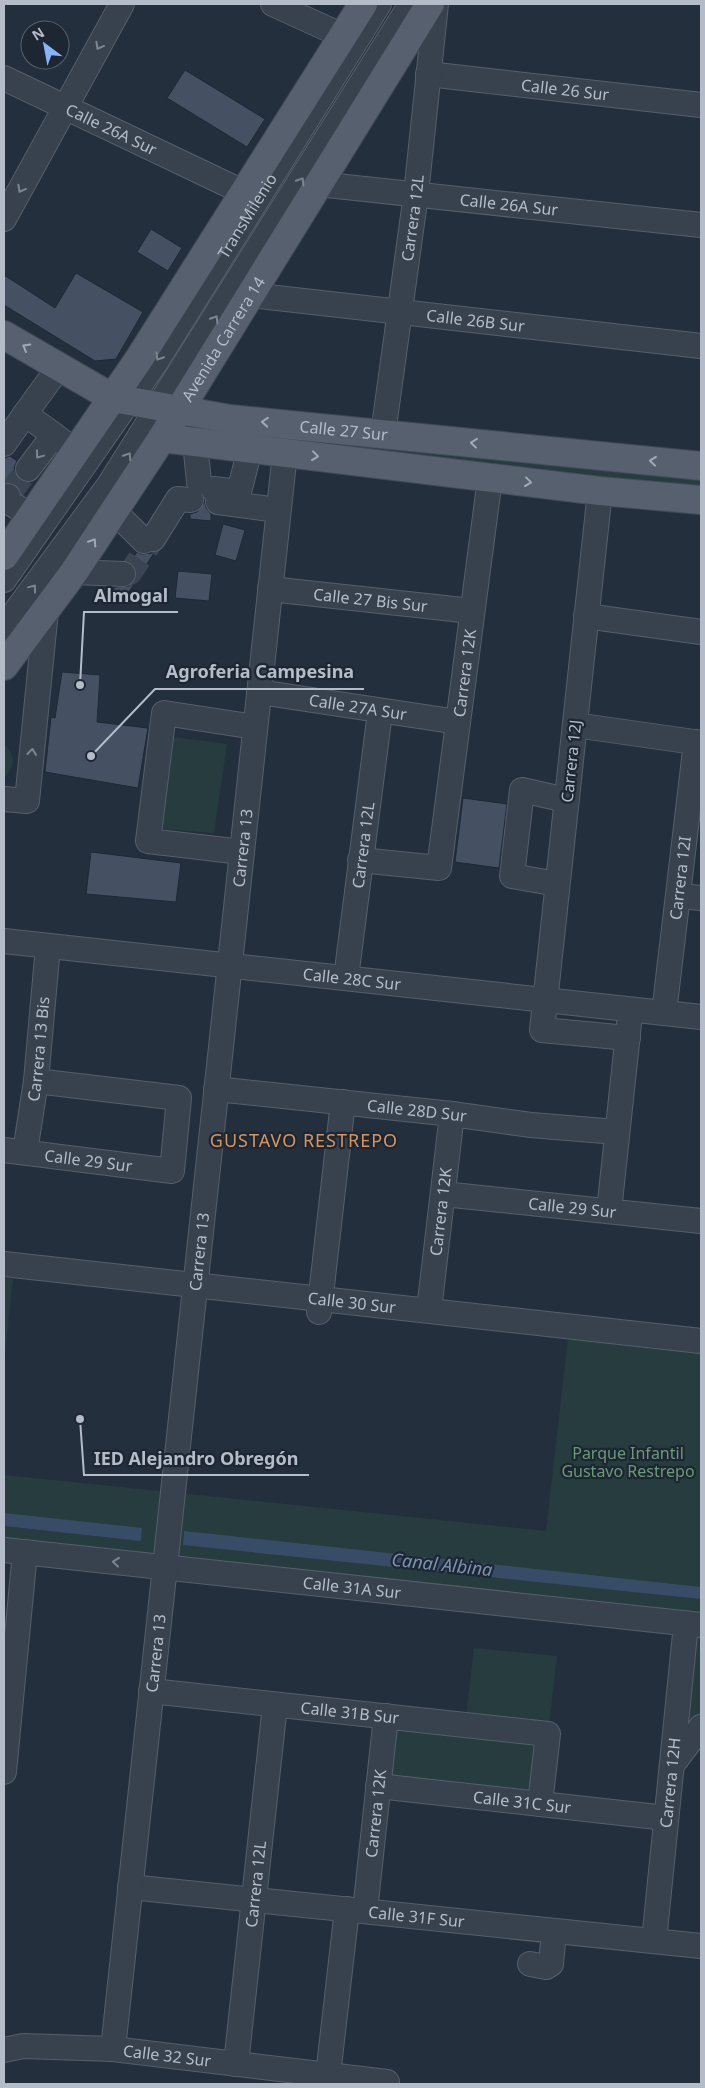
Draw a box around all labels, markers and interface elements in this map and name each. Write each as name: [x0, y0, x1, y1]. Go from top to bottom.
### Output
north arrow: [20, 20, 70, 70]
text: N: [28, 22, 48, 45]
one-way arrow: [95, 41, 105, 50]
street label: Calle 26 Sur: [520, 74, 611, 106]
street label: Calle 26A Sur: [62, 98, 161, 161]
street label: TransMilenio: [212, 169, 282, 263]
street label: Carrera 12L: [396, 174, 429, 263]
one-way arrow: [295, 178, 304, 187]
one-way arrow: [17, 183, 27, 192]
street label: Calle 26A Sur: [459, 188, 559, 221]
street label: Avenida Carrera 14: [176, 272, 270, 406]
street label: Calle 26B Sur: [425, 304, 526, 337]
one-way arrow: [209, 316, 218, 325]
one-way arrow: [22, 344, 31, 354]
one-way arrow: [156, 352, 166, 361]
street label: Calle 27 Sur: [299, 415, 389, 446]
one-way arrow: [261, 417, 269, 428]
one-way arrow: [469, 438, 477, 449]
one-way arrow: [36, 449, 45, 459]
one-way arrow: [310, 451, 319, 461]
one-way arrow: [121, 453, 131, 462]
one-way arrow: [648, 456, 656, 467]
one-way arrow: [525, 476, 533, 487]
one-way arrow: [87, 539, 97, 548]
callout: Almogal: [84, 579, 178, 612]
text: Almogal: [94, 583, 168, 607]
street label: Calle 27 Bis Sur: [312, 583, 429, 617]
one-way arrow: [27, 584, 36, 594]
street label: Carrera 12K: [448, 628, 481, 718]
callout: Agroferia Campesina: [155, 656, 364, 689]
text: Agroferia Campesina: [166, 659, 354, 683]
street label: Calle 27A Sur: [307, 689, 409, 725]
street label: Carrera 12J: [556, 719, 586, 803]
one-way arrow: [26, 748, 37, 756]
street label: Carrera 12L: [347, 800, 379, 890]
street label: Carrera 13: [227, 808, 258, 888]
street label: Carrera 12I: [664, 835, 696, 921]
street label: Calle 28C Sur: [302, 963, 402, 995]
street label: Carrera 13 Bis: [22, 996, 54, 1103]
street label: Calle 28D Sur: [366, 1094, 468, 1127]
district label: GUSTAVO RESTREPO: [210, 1128, 398, 1152]
street label: Calle 29 Sur: [43, 1144, 134, 1177]
street label: Carrera 12K: [424, 1166, 457, 1257]
street label: Calle 29 Sur: [527, 1192, 618, 1223]
street label: Carrera 13: [184, 1211, 214, 1292]
street label: Calle 30 Sur: [307, 1287, 397, 1318]
callout: IED Alejandro Obregón: [84, 1442, 309, 1475]
park label: Parque Infantil Gustavo Restrepo: [561, 1442, 695, 1482]
text: IED Alejandro Obregón: [94, 1446, 298, 1470]
water label: Canal Albina: [391, 1547, 494, 1581]
one-way arrow: [112, 1557, 120, 1568]
street label: Calle 31A Sur: [302, 1571, 403, 1604]
street label: Carrera 13: [140, 1613, 171, 1694]
street label: Calle 31B Sur: [300, 1696, 401, 1729]
street label: Carrera 12H: [654, 1737, 685, 1829]
street label: Carrera 12K: [360, 1768, 391, 1859]
street label: Calle 31C Sur: [472, 1786, 573, 1818]
street label: Carrera 12L: [240, 1840, 271, 1929]
street label: Calle 31F Sur: [367, 1901, 466, 1933]
street label: Calle 32 Sur: [122, 2039, 213, 2072]

